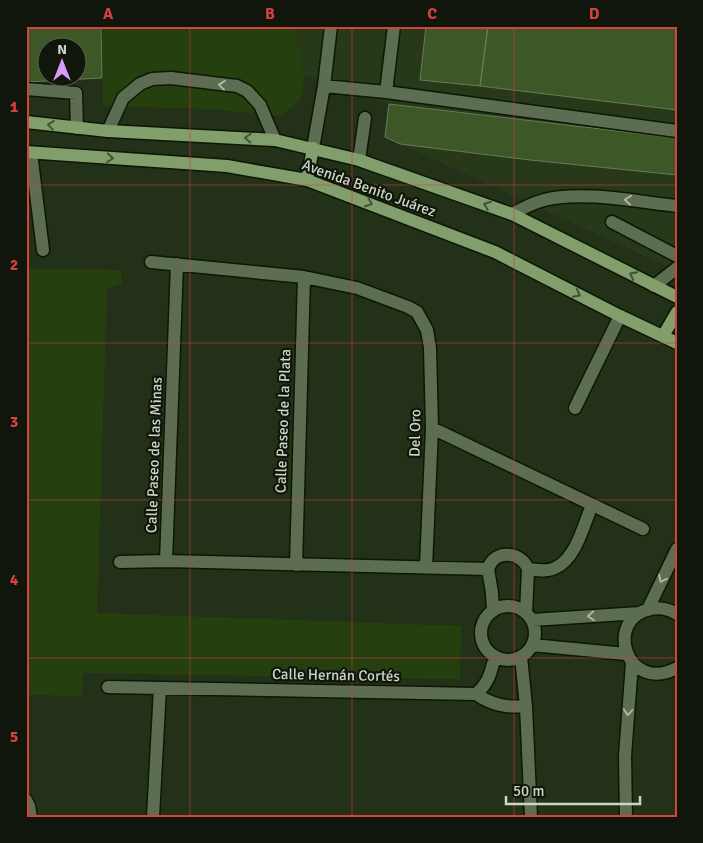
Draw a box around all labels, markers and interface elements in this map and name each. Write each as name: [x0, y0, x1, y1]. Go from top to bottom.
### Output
text: A: [103, 4, 114, 24]
text: B: [265, 4, 275, 24]
text: C: [427, 4, 437, 24]
text: D: [589, 4, 600, 24]
north arrow: [38, 38, 88, 88]
text: N: [57, 41, 67, 58]
one-way arrow: [218, 80, 226, 90]
text: 1: [10, 97, 19, 117]
one-way arrow: [47, 120, 55, 131]
one-way arrow: [244, 133, 252, 144]
one-way arrow: [106, 153, 114, 164]
street label: Avenida Benito Juárez: [300, 155, 439, 221]
one-way arrow: [624, 195, 632, 206]
one-way arrow: [364, 197, 373, 207]
one-way arrow: [483, 201, 492, 211]
text: 2: [10, 255, 18, 275]
one-way arrow: [629, 271, 638, 281]
one-way arrow: [572, 287, 581, 297]
street label: Calle Paseo de la Plata: [271, 349, 295, 493]
street label: Calle Paseo de las Minas: [142, 376, 166, 533]
street label: Del Oro: [406, 409, 424, 457]
text: 3: [10, 412, 18, 432]
text: 4: [10, 570, 19, 590]
one-way arrow: [658, 574, 668, 583]
one-way arrow: [587, 611, 595, 622]
street label: Calle Hernán Cortés: [272, 665, 401, 685]
one-way arrow: [623, 708, 634, 716]
text: 5: [10, 727, 18, 747]
scale bar: [506, 773, 639, 805]
text: 50 m: [513, 782, 544, 800]

